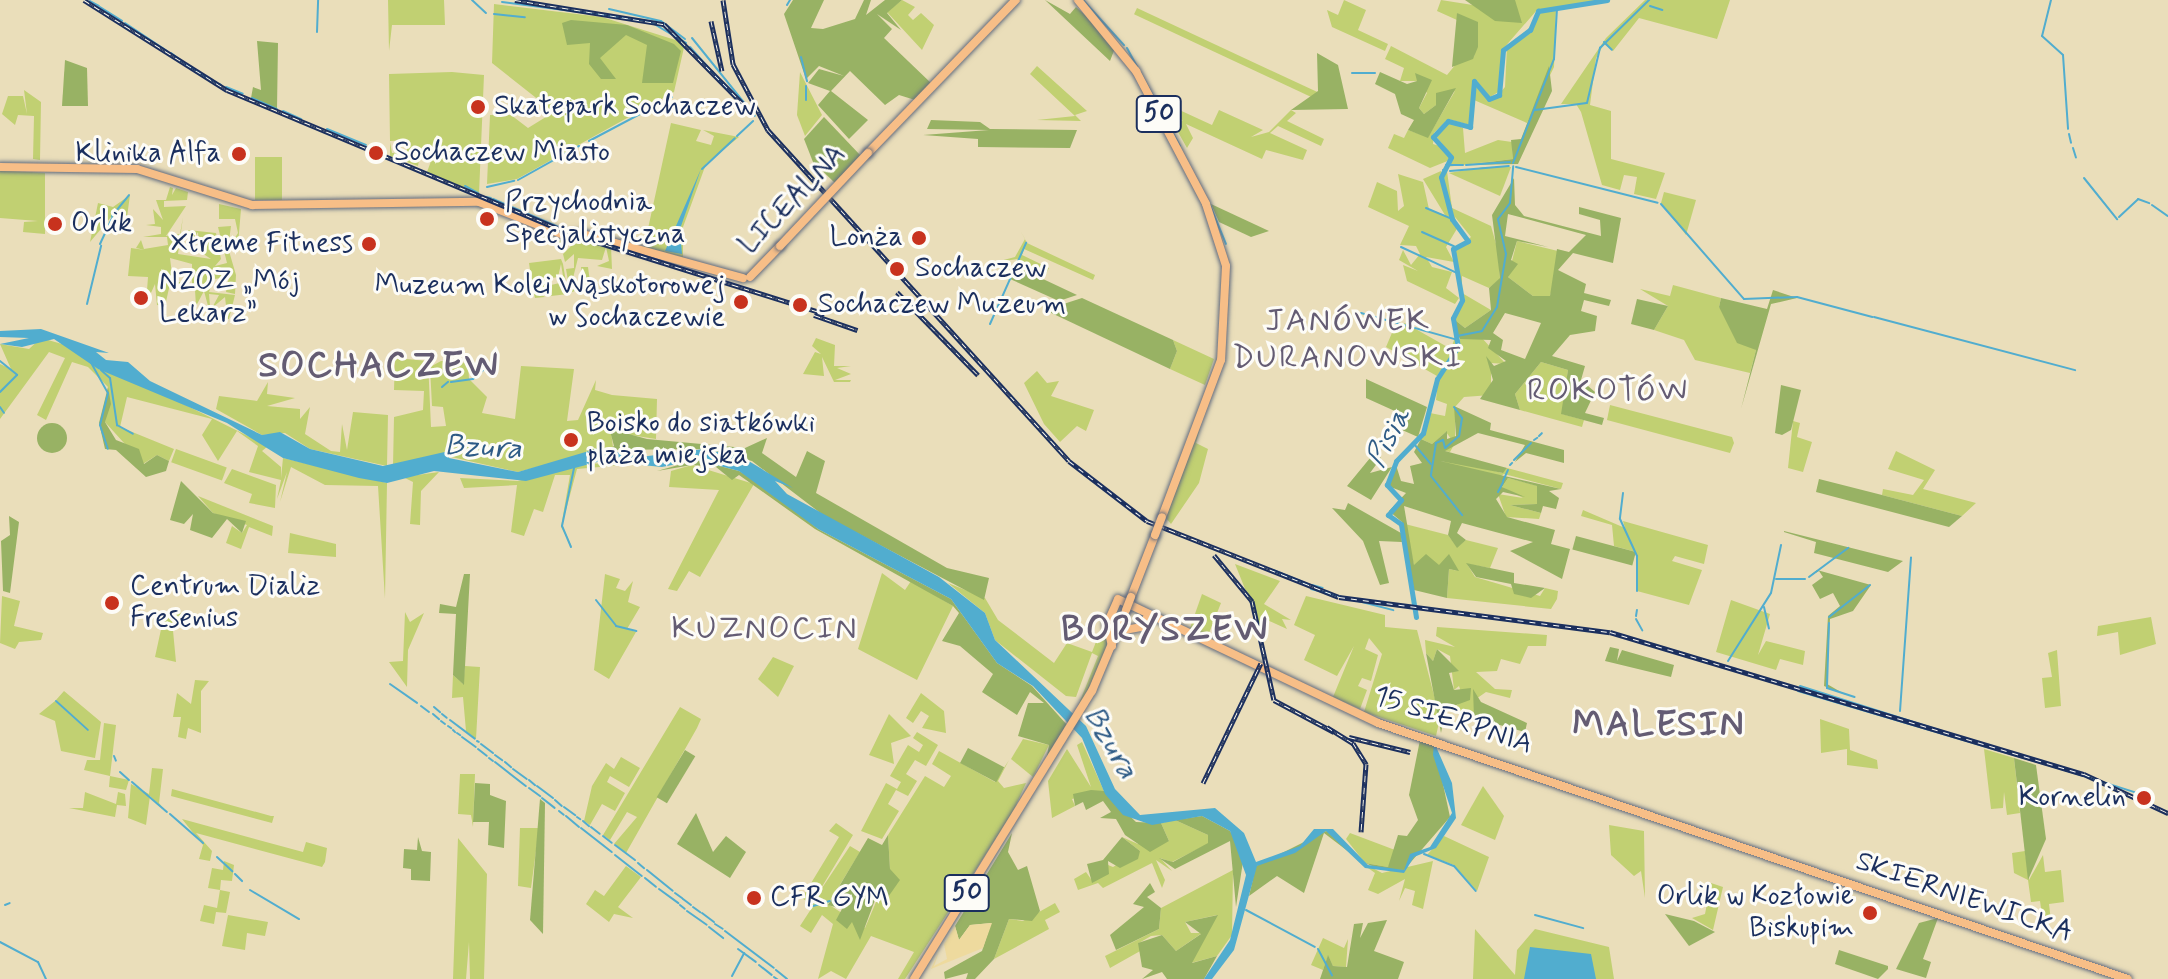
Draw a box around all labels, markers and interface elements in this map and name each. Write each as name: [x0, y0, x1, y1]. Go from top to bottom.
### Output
place label: Skatepark Sochaczew: [494, 90, 756, 124]
road number: 50: [1135, 92, 1183, 136]
marker: Skatepark Sochaczew: [469, 98, 487, 116]
place label: Sochaczew Miasto: [394, 136, 608, 170]
place label: Klinika Alfa: [76, 137, 221, 171]
street label: LICEALNA: [733, 138, 853, 262]
marker: Sochaczew Miasto: [365, 142, 387, 164]
marker: Klinika Alfa: [228, 143, 250, 165]
place label: Przychodnia Specjalistyczna: [505, 186, 685, 252]
place label: Orlik: [71, 207, 132, 241]
marker: Przychodnia Specjalistyczna: [476, 208, 498, 230]
marker: Orlik: [46, 215, 64, 233]
place label: Lonża: [830, 221, 903, 255]
place label: Xtreme Fitness: [166, 227, 353, 261]
marker: Lonża: [910, 229, 928, 247]
marker: Xtreme Fitness: [360, 235, 378, 253]
place label: Sochaczew: [915, 252, 1046, 286]
marker: Sochaczew: [886, 258, 908, 280]
place label: NZOZ „Mój Lekarz”: [159, 265, 299, 331]
place label: Muzeum Kolei Wąskotorowej w Sochaczewie: [375, 269, 725, 335]
marker: NZOZ „Mój Lekarz”: [130, 287, 152, 309]
place label: Sochaczew Muzeum: [818, 288, 1068, 322]
marker: Muzeum Kolei Wąskotorowej w Sochaczewie: [732, 293, 750, 311]
marker: Sochaczew Muzeum: [789, 294, 811, 316]
district label: JANÓWEK DURANOWSKI: [1237, 303, 1459, 378]
district label: SOCHACZEW: [265, 345, 493, 389]
district label: ROKOTÓW: [1526, 372, 1690, 410]
water label: Pisia: [1359, 402, 1419, 474]
place label: Boisko do siatkówki plaża miejska: [587, 407, 809, 473]
water label: Bzura: [443, 428, 523, 468]
marker: Boisko do siatkówki plaża miejska: [562, 431, 580, 449]
place label: Centrum Dializ Fresenius: [130, 570, 317, 636]
marker: Centrum Dializ Fresenius: [101, 592, 123, 614]
district label: BORYSZEW: [1067, 609, 1263, 653]
district label: KUZNOCIN: [677, 610, 853, 648]
street label: 15 SIERPNIA: [1370, 680, 1536, 762]
water label: Bzura: [1075, 700, 1145, 786]
district label: MALESIN: [1575, 704, 1743, 748]
place label: Kornelin: [2018, 781, 2126, 815]
marker: Kornelin: [2133, 787, 2155, 809]
street label: SKIERNIEWICKA: [1851, 845, 2077, 951]
road number: 50: [943, 871, 991, 915]
place label: Orlik w Kozłowie Biskupim: [1651, 880, 1854, 946]
place label: CFR GYM: [770, 881, 889, 915]
marker: CFR GYM: [745, 889, 763, 907]
marker: Orlik w Kozłowie Biskupim: [1861, 904, 1879, 922]

